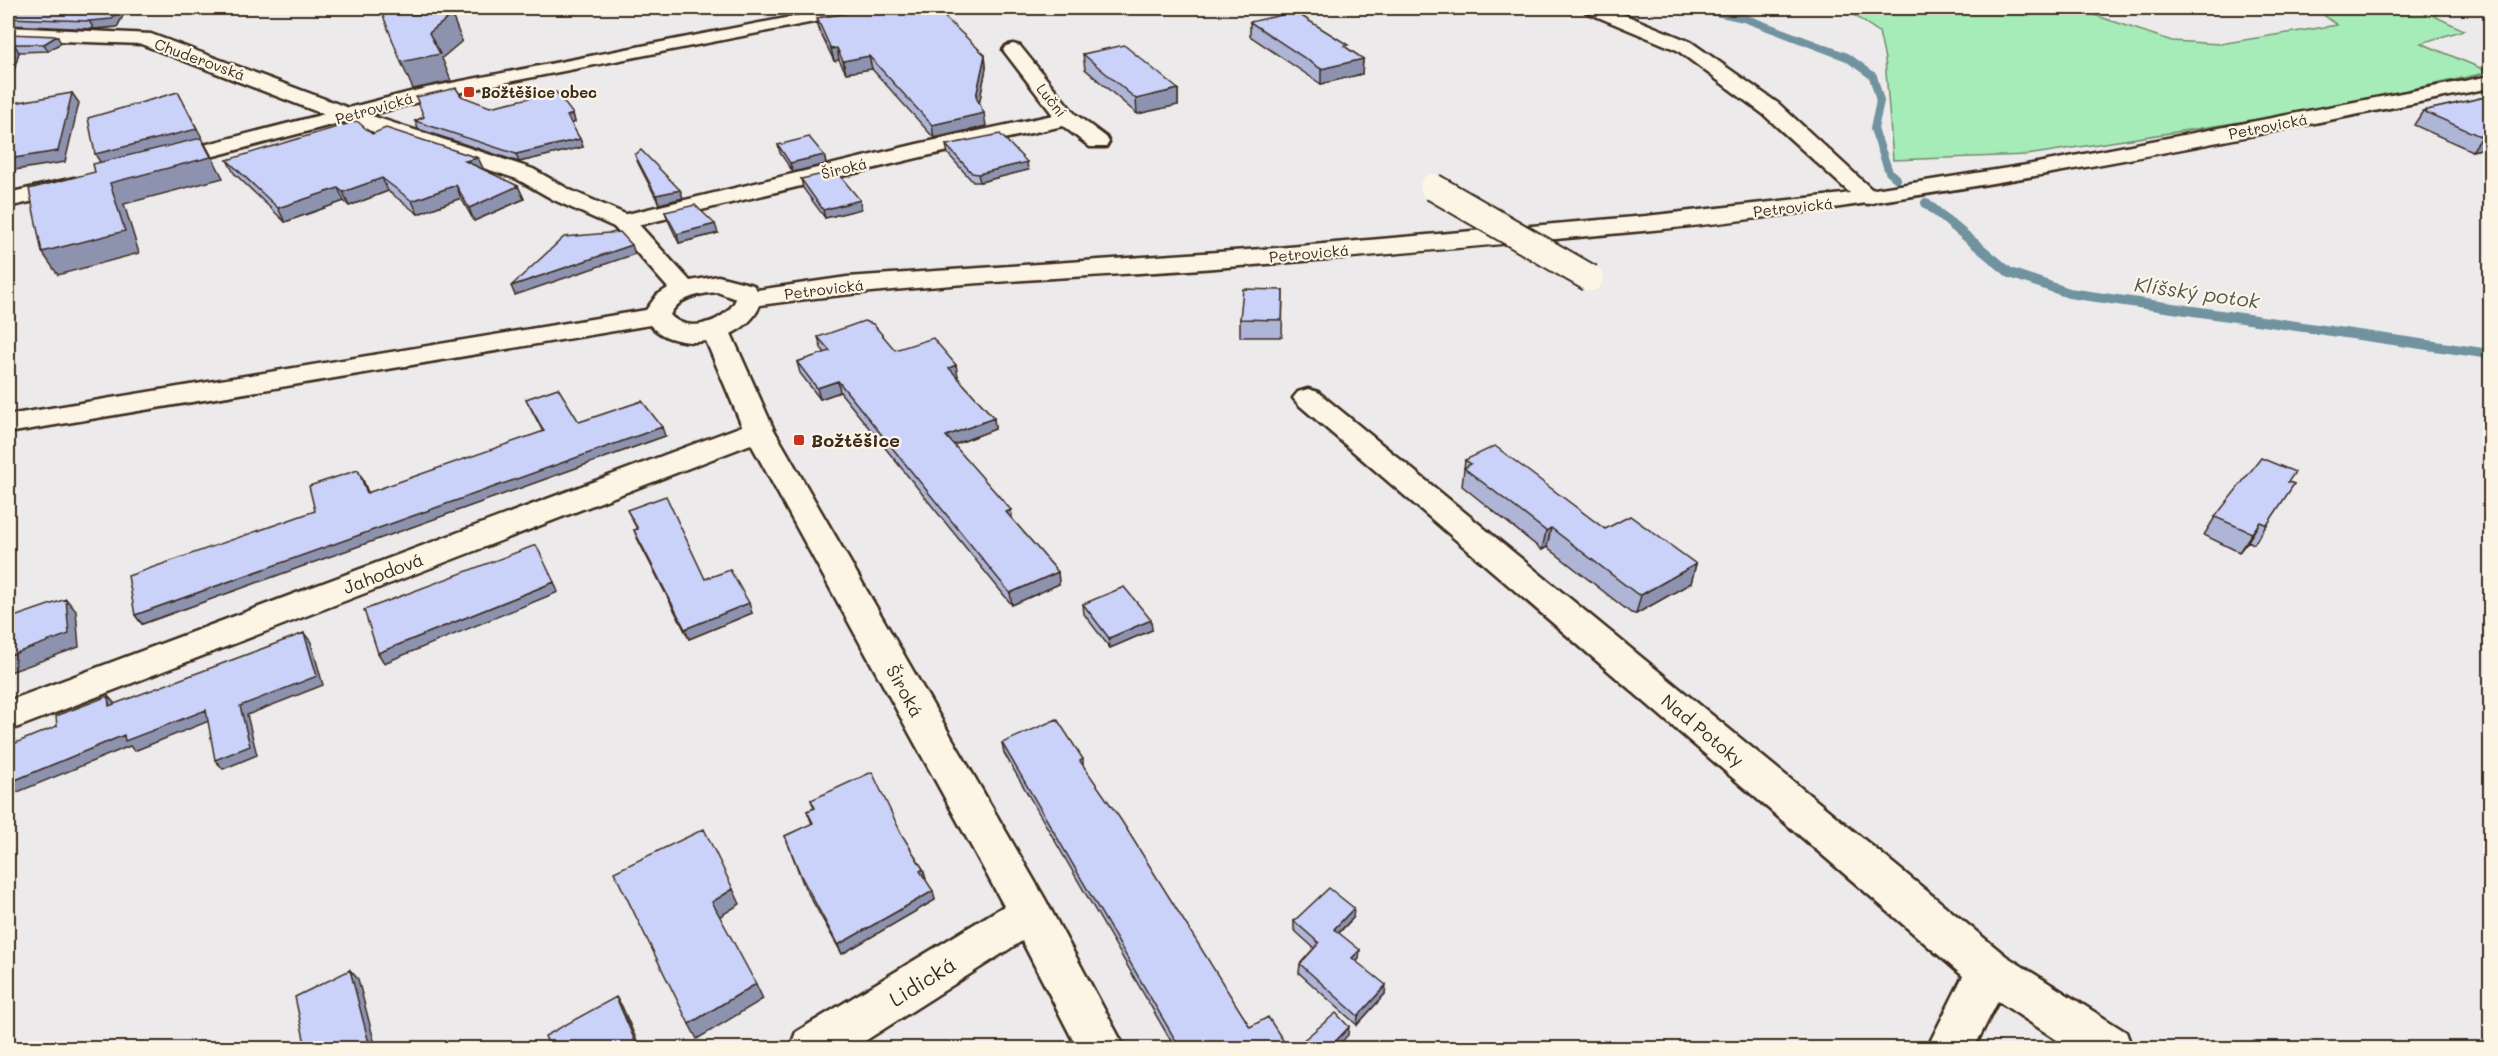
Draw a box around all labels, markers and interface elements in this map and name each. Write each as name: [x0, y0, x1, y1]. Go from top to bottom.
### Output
street label: Chuderovská: [152, 33, 248, 85]
street label: Luční: [1032, 79, 1072, 121]
place label: Božtěšice obec: [481, 82, 597, 102]
marker: Božtěšice obec: [462, 85, 476, 99]
street label: Petrovická: [333, 87, 415, 129]
street label: Petrovická: [2227, 109, 2309, 143]
street label: Široká: [819, 153, 869, 183]
street label: Petrovická: [1752, 193, 1834, 221]
street label: Petrovická: [1268, 240, 1350, 266]
water label: Klíšský potok: [2133, 270, 2261, 314]
street label: Petrovická: [783, 274, 865, 304]
place label: Božtěšice: [811, 428, 900, 452]
marker: Božtěšice: [792, 433, 806, 447]
street label: Jahodová: [339, 547, 427, 599]
street label: Široká: [881, 661, 929, 721]
street label: Nad Potoky: [1657, 688, 1749, 772]
street label: Lidická: [884, 950, 960, 1012]

